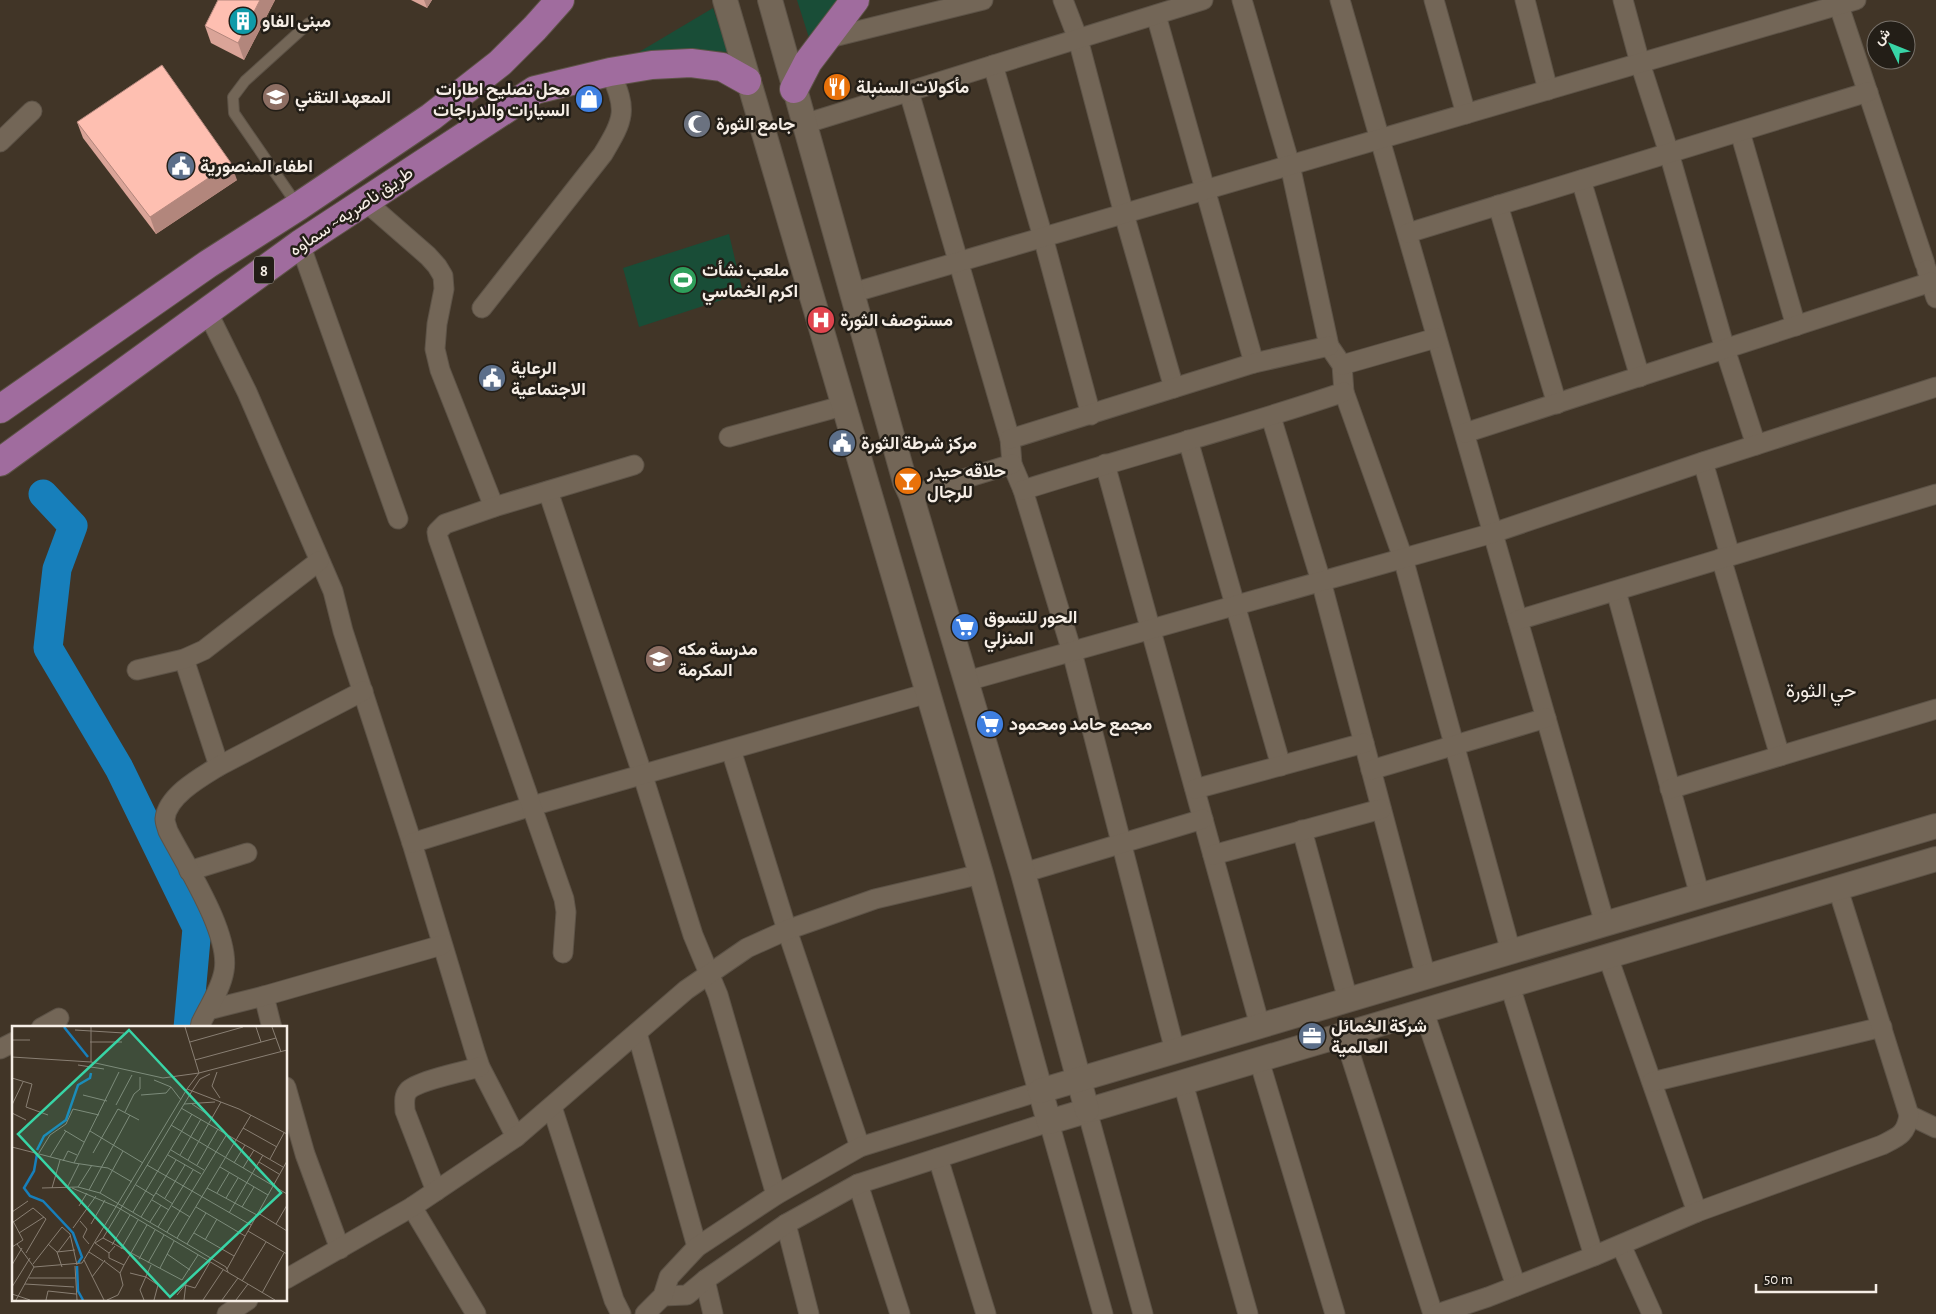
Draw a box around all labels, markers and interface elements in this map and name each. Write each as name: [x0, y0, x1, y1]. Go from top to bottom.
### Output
building icon: مبنى الفاو: [228, 6, 258, 36]
place label: مبنى الفاو: [262, 13, 331, 32]
north arrow: [1866, 20, 1916, 70]
text: ش: [1871, 26, 1894, 48]
restaurant icon: مأكولات السنبلة: [822, 72, 852, 102]
place label: مأكولات السنبلة: [856, 77, 970, 98]
place label: محل تصليح اطارات السيارات والدراجات: [433, 81, 570, 121]
school or university icon: المعهد التقني: [261, 82, 291, 112]
shop icon: محل تصليح اطارات السيارات والدراجات: [574, 84, 604, 114]
place label: المعهد التقني: [295, 89, 391, 112]
mosque icon: جامع الثورة: [682, 109, 712, 139]
place label: جامع الثورة: [716, 116, 795, 136]
public building icon: اطفاء المنصورية: [166, 151, 196, 181]
place label: اطفاء المنصورية: [200, 158, 313, 177]
street label: طريق ناصريه~ سماوه: [286, 164, 417, 261]
road number: 8: [254, 256, 274, 284]
place label: ملعب نشأت اكرم الخماسي: [702, 260, 798, 306]
sports icon: ملعب نشأت اكرم الخماسي: [668, 265, 698, 295]
hospital icon: مستوصف الثورة: [806, 305, 836, 335]
place label: مستوصف الثورة: [840, 312, 953, 331]
place label: الرعاية الاجتماعية: [511, 360, 586, 400]
public building icon: الرعاية الاجتماعية: [477, 363, 507, 393]
public building icon: مركز شرطة الثورة: [827, 428, 857, 458]
place label: مركز شرطة الثورة: [861, 435, 977, 454]
place label: حلاقه حيدر للرجال: [926, 463, 1006, 503]
bar icon: حلاقه حيدر للرجال: [893, 466, 923, 496]
place label: الحور للتسوق المنزلي: [984, 609, 1077, 653]
supermarket icon: الحور للتسوق المنزلي: [950, 612, 980, 642]
place label: مدرسة مكه المكرمة: [678, 641, 758, 681]
school or university icon: مدرسة مكه المكرمة: [644, 644, 674, 674]
district label: حي الثورة: [1786, 681, 1856, 707]
supermarket icon: مجمع حامد ومحمود: [975, 709, 1005, 739]
place label: مجمع حامد ومحمود: [1009, 716, 1153, 736]
place label: شركة الخمائل العالمية: [1331, 1018, 1427, 1058]
office icon: شركة الخمائل العالمية: [1297, 1021, 1327, 1051]
inset map: [12, 1026, 288, 1302]
scale bar: [1756, 1262, 1876, 1294]
text: 50 m: [1764, 1272, 1793, 1287]

